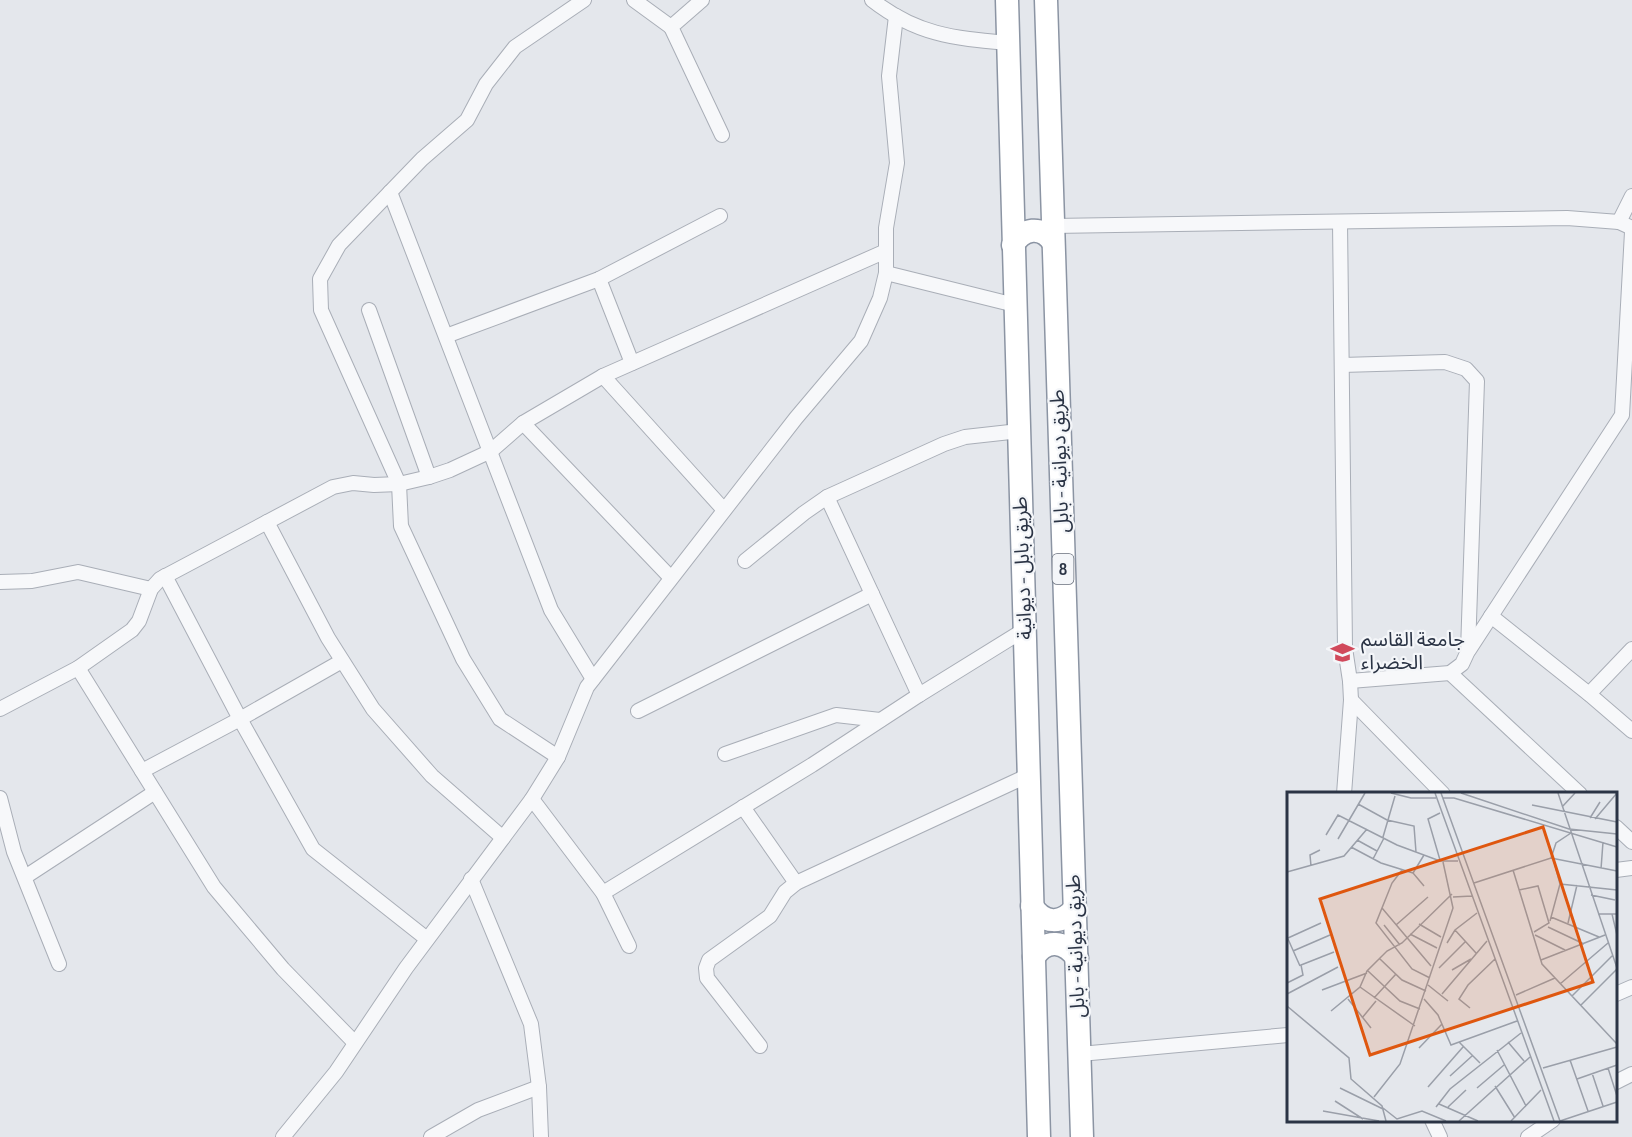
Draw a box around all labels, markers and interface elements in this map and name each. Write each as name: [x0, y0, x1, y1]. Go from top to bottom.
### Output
street label: طريق ديوانية - بابل: [1046, 389, 1074, 533]
street label: طريق بابل - ديوانية: [1009, 496, 1037, 640]
road number: 8: [1052, 554, 1074, 584]
place label: جامعة القاسم الخضراء: [1361, 628, 1465, 675]
school or university icon: جامعة القاسم الخضراء: [1330, 639, 1356, 665]
inset map: [1287, 792, 1617, 1122]
street label: طريق ديوانية - بابل: [1062, 874, 1090, 1018]

